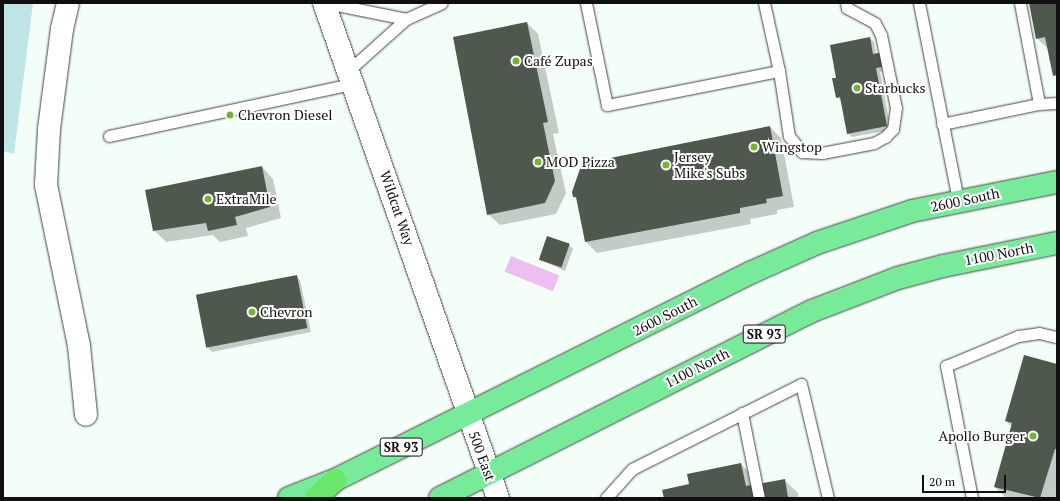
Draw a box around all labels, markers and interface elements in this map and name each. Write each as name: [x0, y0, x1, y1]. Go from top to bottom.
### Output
place label: Café Zupas: [524, 53, 593, 69]
marker: Café Zupas: [511, 56, 521, 66]
place label: Starbucks: [865, 80, 926, 96]
marker: Starbucks: [852, 83, 862, 93]
place label: Chevron Diesel: [238, 107, 332, 123]
marker: Chevron Diesel: [225, 110, 235, 120]
place label: Wingstop: [762, 139, 822, 155]
marker: Wingstop: [749, 142, 759, 152]
place label: Jersey Mike's Subs: [674, 149, 745, 182]
place label: MOD Pizza: [546, 154, 615, 170]
marker: MOD Pizza: [533, 157, 543, 167]
marker: Jersey Mike's Subs: [661, 160, 671, 170]
street label: Wildcat Way: [376, 168, 418, 248]
street label: 2600 South: [929, 185, 1001, 215]
place label: ExtraMile: [216, 191, 277, 207]
marker: ExtraMile: [203, 194, 213, 204]
street label: 1100 North: [963, 239, 1035, 269]
street label: 2600 South: [630, 293, 700, 339]
place label: Chevron: [260, 304, 313, 320]
marker: Chevron: [247, 307, 257, 317]
road number: SR 93: [742, 323, 786, 345]
street label: 1100 North: [662, 345, 732, 391]
place label: Apollo Burger: [938, 428, 1025, 444]
street label: 500 East: [465, 429, 499, 483]
marker: Apollo Burger: [1028, 431, 1038, 441]
road number: SR 93: [379, 436, 423, 458]
scale bar: [924, 467, 1008, 493]
text: 20 m: [929, 474, 955, 489]

